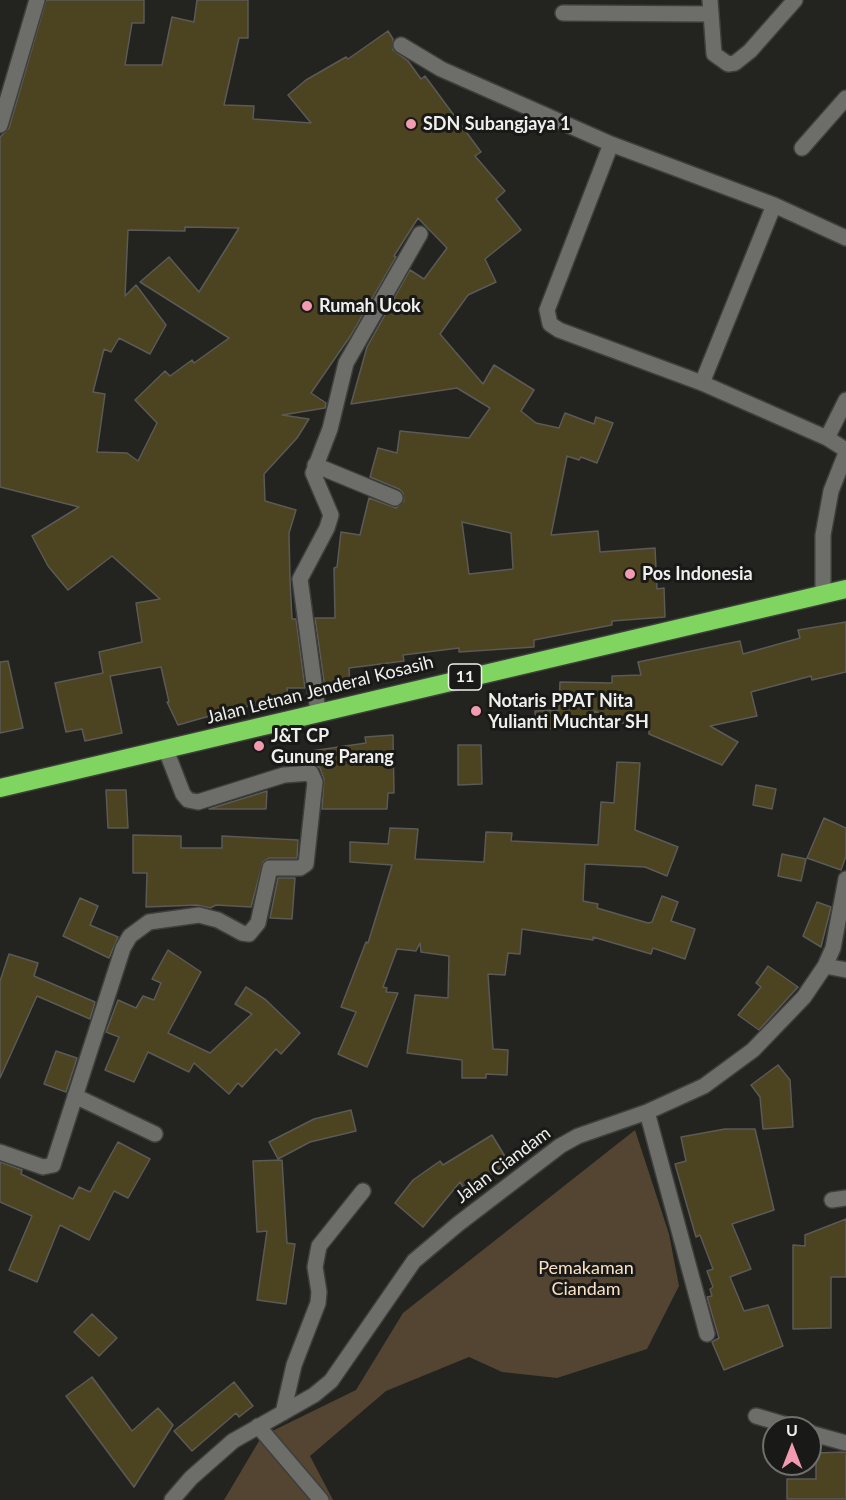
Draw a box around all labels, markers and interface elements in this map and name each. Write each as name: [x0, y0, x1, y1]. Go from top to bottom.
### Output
place label: SDN Subangjaya 1: [423, 113, 570, 135]
marker: SDN Subangjaya 1: [404, 117, 418, 131]
place label: Rumah Ucok: [319, 295, 421, 317]
marker: Rumah Ucok: [300, 299, 314, 313]
place label: Pos Indonesia: [642, 563, 753, 585]
marker: Pos Indonesia: [623, 567, 637, 581]
street label: Jalan Letnan Jenderal Kosasih: [204, 651, 436, 729]
road number: 11: [448, 664, 482, 690]
place label: Notaris PPAT Nita Yulianti Muchtar SH: [488, 690, 649, 732]
marker: Notaris PPAT Nita Yulianti Muchtar SH: [469, 704, 483, 718]
place label: J&T CP Gunung Parang: [271, 725, 394, 768]
marker: J&T CP Gunung Parang: [252, 739, 266, 753]
street label: Jalan Ciandam: [451, 1122, 555, 1208]
park label: Pemakaman Ciandam: [538, 1257, 634, 1300]
north arrow: [762, 1416, 822, 1476]
text: U: [786, 1420, 798, 1439]

